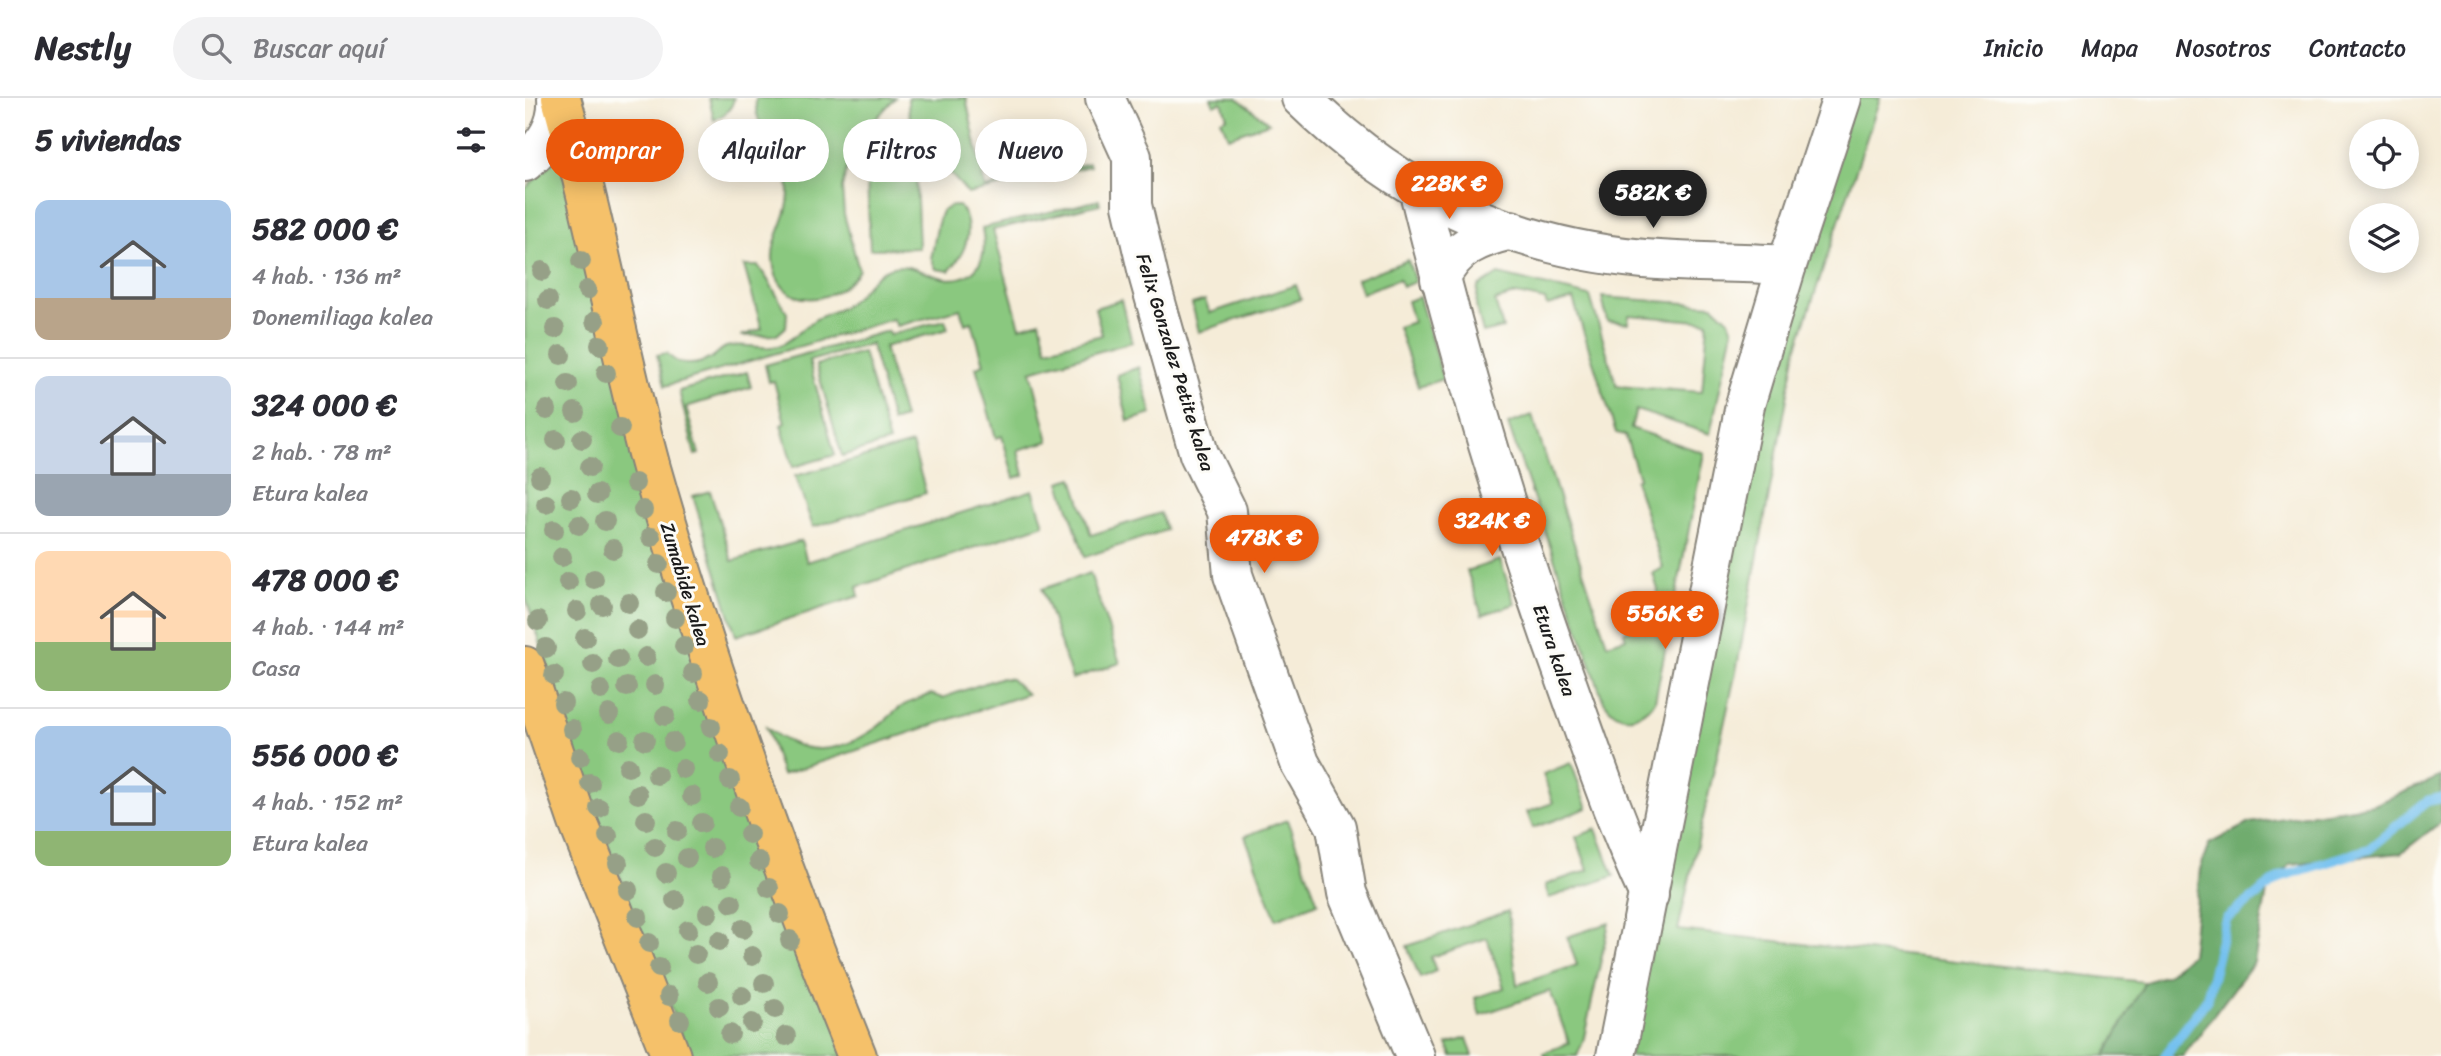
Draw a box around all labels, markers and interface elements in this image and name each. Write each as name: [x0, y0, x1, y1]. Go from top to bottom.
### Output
search box: [173, 17, 663, 80]
text: Nestly: [35, 19, 131, 77]
text: Buscar aquí: [253, 25, 386, 71]
text: Inicio: [1984, 27, 2043, 69]
text: Mapa: [2081, 27, 2138, 69]
text: Nosotros: [2176, 27, 2271, 69]
text: Contacto: [2309, 27, 2406, 69]
icon: search: [197, 29, 235, 67]
text: 5 viviendas: [35, 113, 181, 167]
chip: Comprar: [546, 119, 684, 182]
chip: Alquilar: [698, 119, 829, 182]
chip: Filtros: [843, 119, 961, 182]
chip: Nuevo: [975, 119, 1087, 182]
map controls: [2349, 119, 2419, 273]
button: locate: [2349, 119, 2419, 189]
icon: filters: [452, 121, 490, 159]
pin: 228K €: [1392, 162, 1506, 221]
text: 228K €: [1411, 163, 1487, 204]
pin: 582K €: [1596, 170, 1710, 230]
text: 582K €: [1615, 172, 1691, 213]
text: 582 000 €: [252, 202, 398, 256]
button: layers: [2349, 203, 2419, 273]
icon: home: [91, 228, 175, 312]
street label: Felix Gonzalez Petite kalea: [1127, 249, 1225, 476]
text: 4 hab. · 136 m²: [252, 256, 402, 297]
text: Donemiliaga kalea: [252, 297, 433, 338]
text: 324 000 €: [252, 378, 397, 432]
icon: home: [91, 404, 175, 488]
text: 2 hab. · 78 m²: [252, 432, 392, 473]
text: Etura kalea: [252, 473, 368, 514]
pin: 324K €: [1435, 498, 1549, 558]
text: 324K €: [1454, 500, 1530, 541]
pin: 478K €: [1207, 516, 1321, 575]
text: 478K €: [1226, 517, 1302, 558]
street label: Zumabide kalea: [651, 518, 720, 651]
text: 478 000 €: [252, 553, 398, 607]
icon: home: [91, 579, 175, 663]
pin: 556K €: [1608, 592, 1722, 651]
text: 556K €: [1627, 593, 1703, 634]
street label: Etura kalea: [1523, 600, 1586, 701]
text: 4 hab. · 144 m²: [252, 607, 405, 648]
text: Casa: [252, 648, 300, 689]
text: 556 000 €: [252, 728, 398, 782]
icon: home: [91, 754, 175, 838]
text: 4 hab. · 152 m²: [252, 782, 403, 823]
text: Etura kalea: [252, 823, 368, 864]

